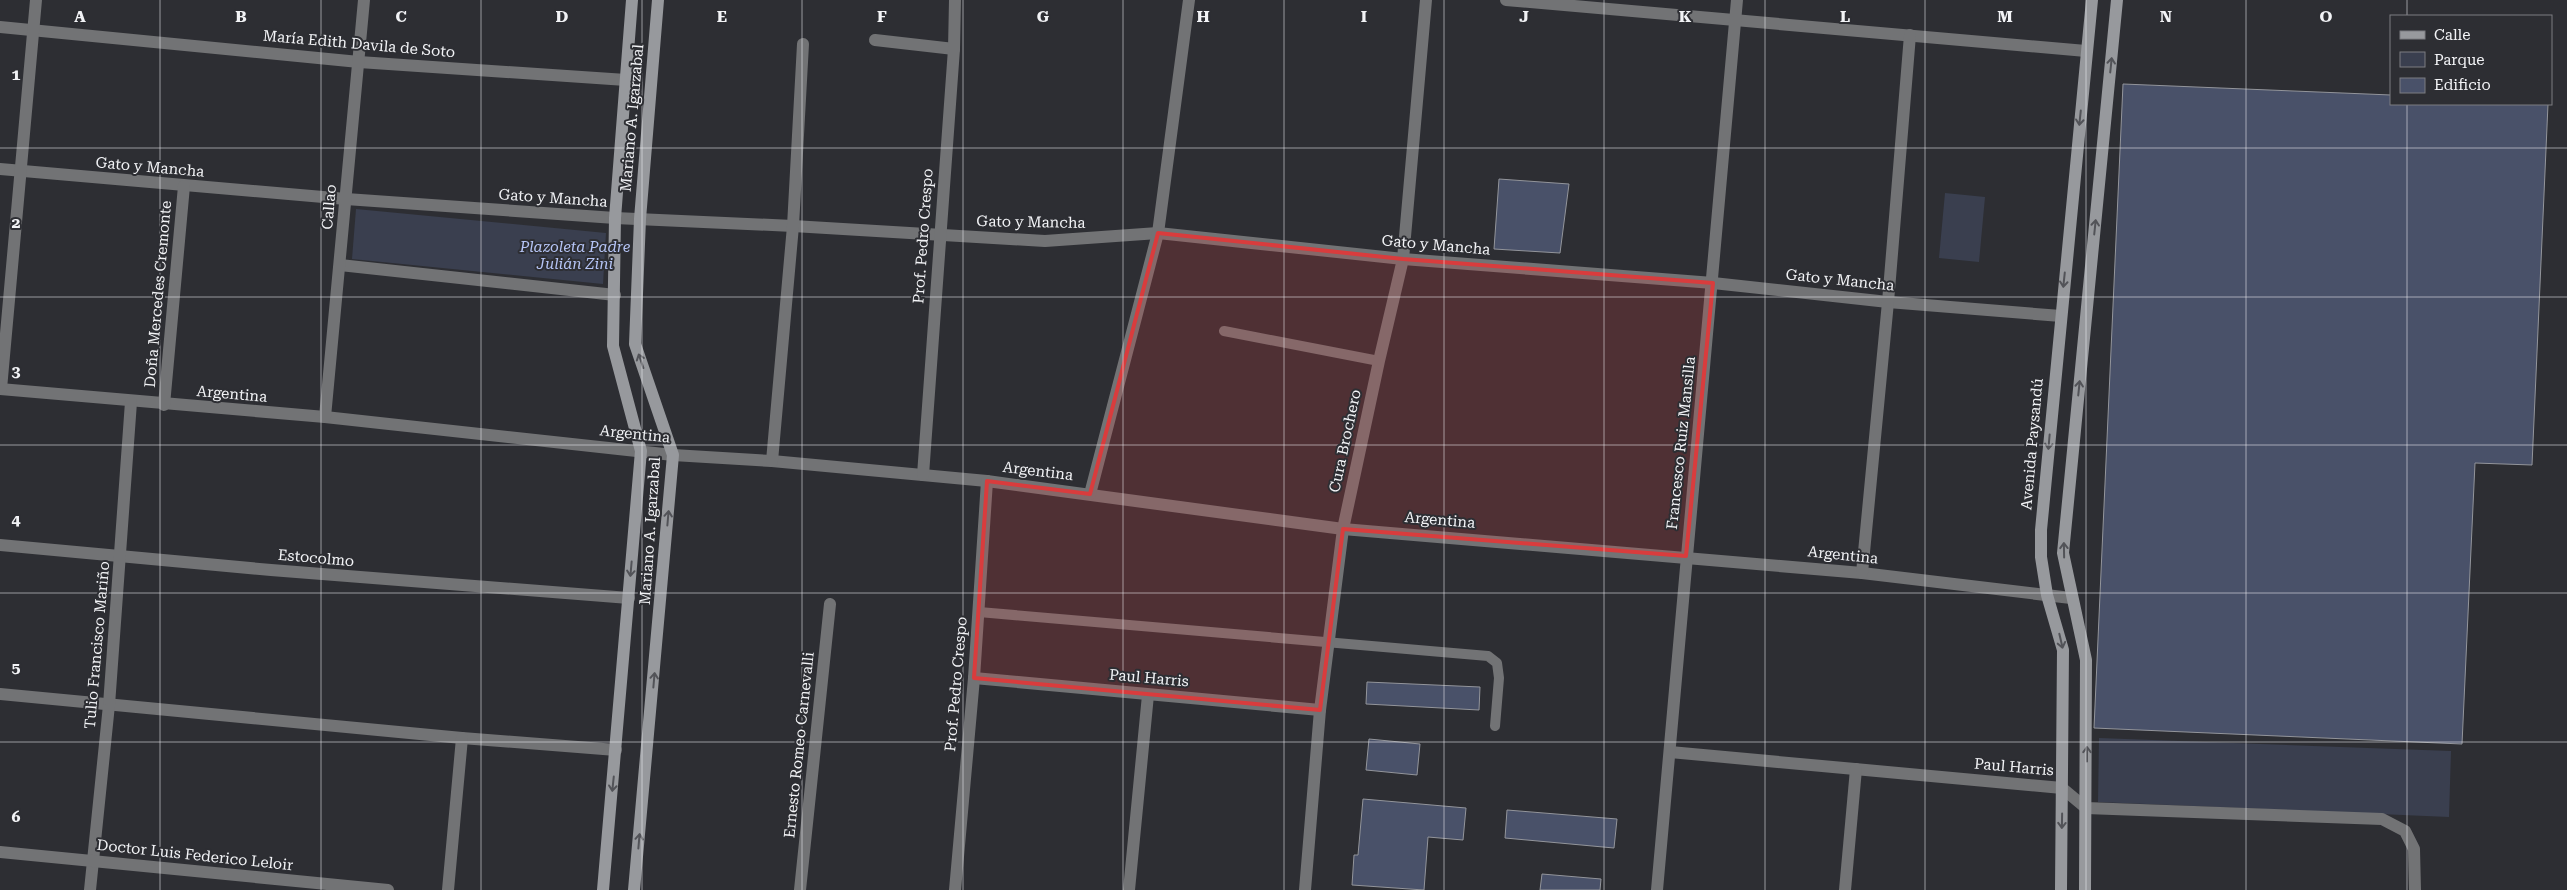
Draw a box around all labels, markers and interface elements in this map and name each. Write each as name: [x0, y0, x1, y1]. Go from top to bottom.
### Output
text: A: [74, 7, 86, 26]
text: B: [235, 7, 247, 26]
text: C: [395, 7, 407, 26]
text: D: [556, 7, 569, 26]
text: E: [717, 7, 727, 26]
text: F: [877, 7, 887, 26]
text: G: [1037, 7, 1050, 26]
text: H: [1196, 7, 1210, 26]
text: I: [1361, 7, 1367, 26]
text: J: [1519, 7, 1529, 26]
text: K: [1679, 7, 1692, 26]
text: L: [1840, 7, 1850, 26]
text: M: [1997, 7, 2013, 26]
text: N: [2160, 7, 2172, 26]
text: O: [2320, 7, 2333, 26]
legend: [2390, 15, 2552, 105]
text: Calle: [2434, 26, 2470, 44]
street label: María Edith Davila de Soto: [262, 27, 456, 61]
street label: Mariano A. Igarzabal: [617, 43, 647, 193]
text: Parque: [2434, 51, 2485, 69]
one-way arrow: [2106, 57, 2116, 73]
text: 1: [12, 65, 21, 84]
text: Edificio: [2434, 76, 2491, 94]
one-way arrow: [2075, 110, 2085, 126]
street label: Gato y Mancha: [95, 153, 205, 181]
street label: Prof. Pedro Crespo: [909, 168, 937, 304]
street label: Callao: [318, 184, 340, 230]
street label: Gato y Mancha: [498, 185, 608, 211]
street label: Doña Mercedes Cremonte: [141, 200, 175, 388]
street label: Gato y Mancha: [976, 212, 1086, 232]
text: 2: [12, 213, 21, 232]
one-way arrow: [2090, 219, 2100, 235]
street label: Gato y Mancha: [1381, 231, 1491, 259]
park label: Plazoleta Padre Julián Zini: [519, 238, 631, 273]
street label: Gato y Mancha: [1785, 265, 1895, 295]
one-way arrow: [2059, 272, 2069, 288]
one-way arrow: [636, 354, 645, 369]
street label: Francesco Ruiz Mansilla: [1663, 355, 1699, 531]
text: 3: [12, 362, 21, 381]
street label: Avenida Paysandú: [2017, 377, 2047, 511]
one-way arrow: [2074, 381, 2084, 397]
street label: Argentina: [196, 382, 268, 406]
street label: Cura Brochero: [1325, 388, 1365, 494]
street label: Argentina: [599, 421, 671, 447]
one-way arrow: [2044, 433, 2054, 449]
street label: Mariano A. Igarzabal: [636, 456, 664, 606]
street label: Argentina: [1002, 458, 1074, 484]
street label: Argentina: [1404, 508, 1476, 532]
text: 4: [12, 510, 21, 529]
one-way arrow: [663, 510, 673, 526]
street label: Argentina: [1807, 542, 1879, 568]
one-way arrow: [2059, 543, 2069, 559]
street label: Estocolmo: [277, 546, 355, 570]
street label: Tulio Francisco Mariño: [81, 560, 113, 730]
one-way arrow: [626, 561, 636, 577]
street label: Prof. Pedro Crespo: [941, 616, 971, 752]
one-way arrow: [2057, 633, 2066, 649]
street label: Ernesto Romeo Carnevalli: [780, 651, 818, 839]
text: 5: [12, 658, 21, 677]
street label: Paul Harris: [1108, 666, 1190, 690]
one-way arrow: [649, 672, 659, 688]
one-way arrow: [2082, 746, 2092, 762]
street label: Paul Harris: [1973, 755, 2055, 779]
one-way arrow: [608, 775, 618, 791]
text: 6: [12, 807, 21, 826]
one-way arrow: [2057, 812, 2067, 829]
one-way arrow: [634, 834, 644, 850]
street label: Doctor Luis Federico Leloir: [96, 836, 294, 874]

